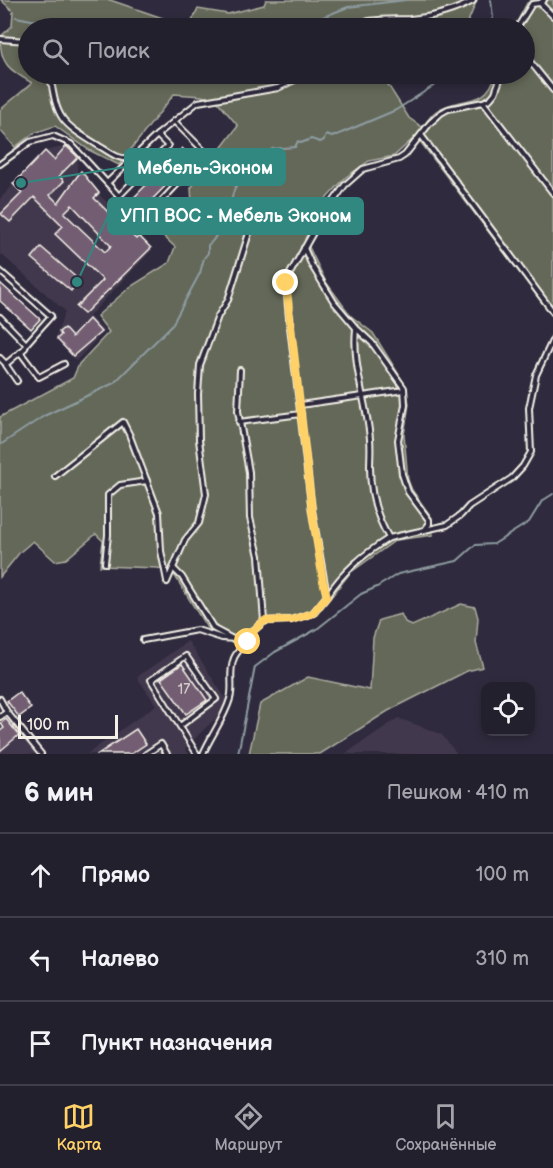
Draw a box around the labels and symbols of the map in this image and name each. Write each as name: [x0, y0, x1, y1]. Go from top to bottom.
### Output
callout: Мебель-Эконом: [125, 149, 285, 185]
text: Мебель-Эконом: [137, 158, 273, 179]
callout: УПП ВОС - Мебель Эконом: [108, 198, 363, 234]
text: УПП ВОС - Мебель Эконом: [120, 206, 352, 227]
route end: [272, 269, 298, 295]
route start: [234, 628, 260, 654]
house number: 17: [178, 681, 190, 698]
scale bar: [18, 712, 118, 740]

